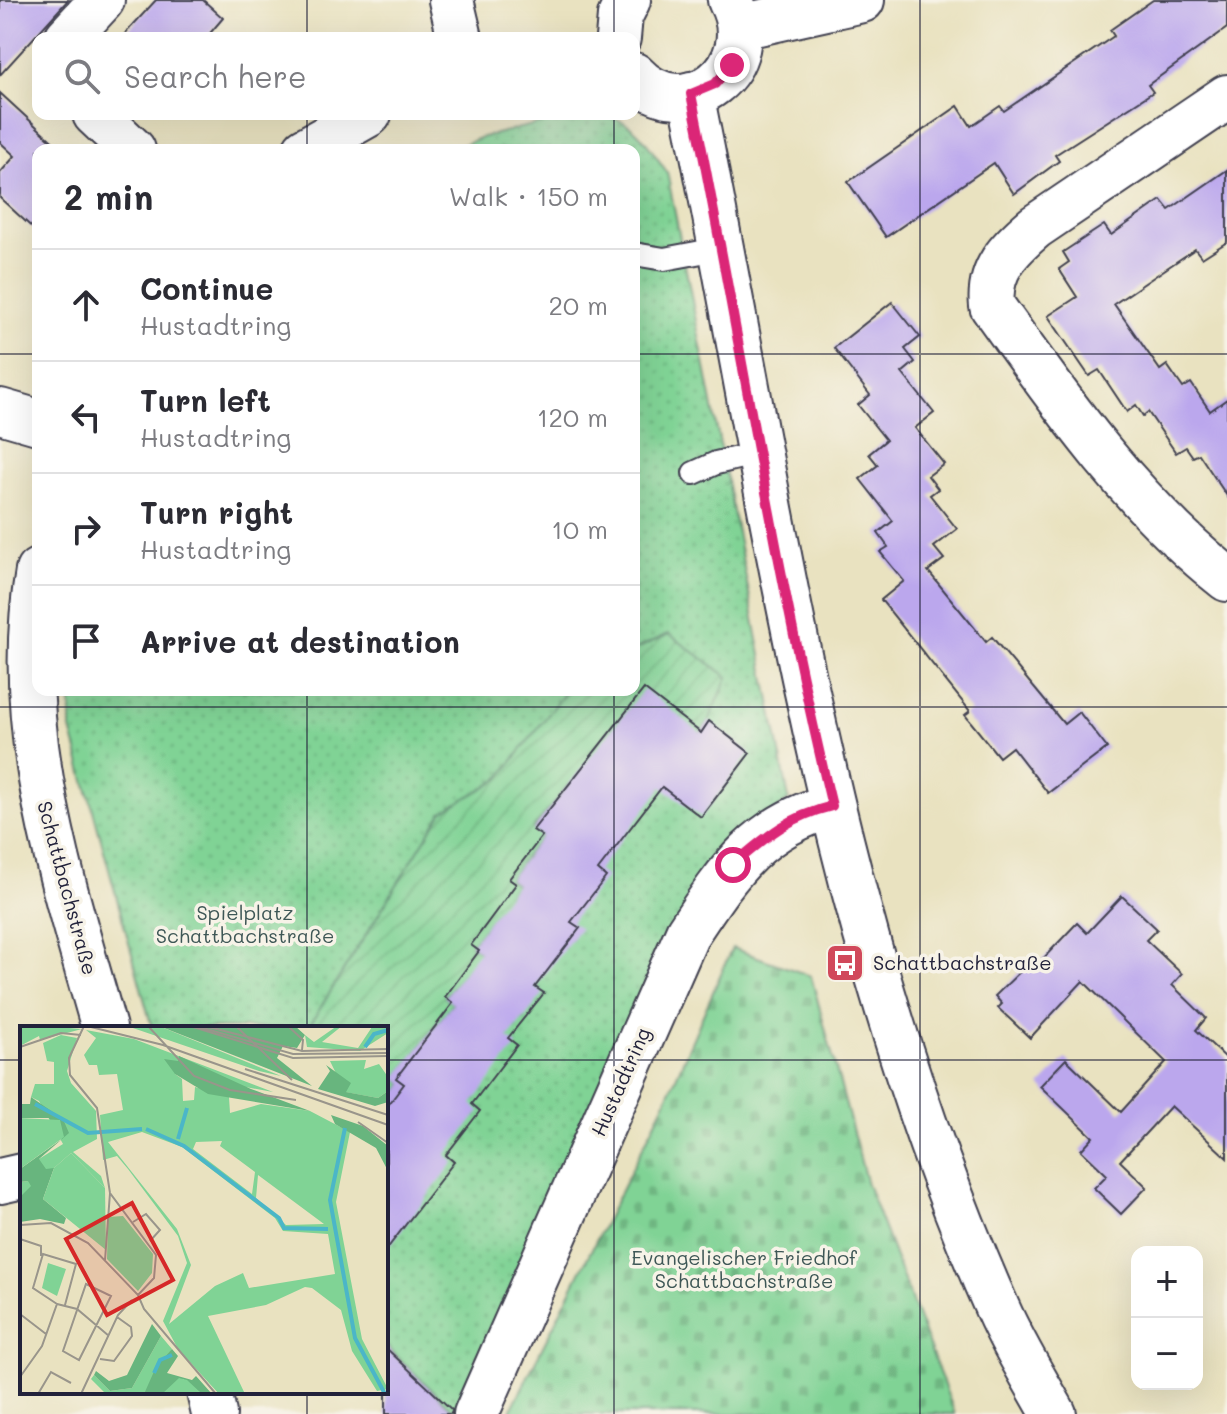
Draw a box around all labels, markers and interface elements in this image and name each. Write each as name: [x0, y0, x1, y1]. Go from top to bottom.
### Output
search box: [32, 32, 640, 120]
route end: [714, 47, 750, 83]
icon: search: [60, 54, 104, 98]
text: Search here: [124, 56, 307, 96]
text: 2 min: [64, 174, 153, 219]
text: Walk · 150 m: [449, 179, 608, 213]
text: Continue: [140, 268, 273, 308]
icon: ahead: [64, 283, 108, 327]
text: 20 m: [548, 288, 608, 322]
text: Hustadtring: [140, 308, 291, 342]
text: Turn left: [140, 380, 271, 420]
icon: left: [64, 395, 108, 439]
text: 120 m: [537, 400, 608, 434]
text: Hustadtring: [140, 420, 291, 454]
text: Turn right: [140, 492, 293, 532]
icon: right: [64, 507, 108, 551]
text: 10 m: [551, 512, 608, 546]
text: Hustadtring: [140, 532, 291, 566]
icon: arrive: [64, 619, 108, 663]
text: Arrive at destination: [140, 621, 460, 661]
street label: Schattbachstraße: [32, 798, 104, 977]
route start: [715, 847, 751, 883]
park label: Spielplatz Schattbachstraße: [156, 899, 334, 948]
bus stop icon: Schattbachstraße: [824, 942, 866, 984]
place label: Schattbachstraße: [873, 949, 1052, 975]
street label: Hustadtring: [585, 1023, 656, 1140]
inset map: [20, 1026, 388, 1394]
park label: Evangelischer Friedhof Schattbachstraße: [631, 1244, 858, 1293]
map controls: [1131, 1246, 1203, 1390]
button: +: [1131, 1246, 1203, 1318]
button: −: [1131, 1318, 1203, 1390]

